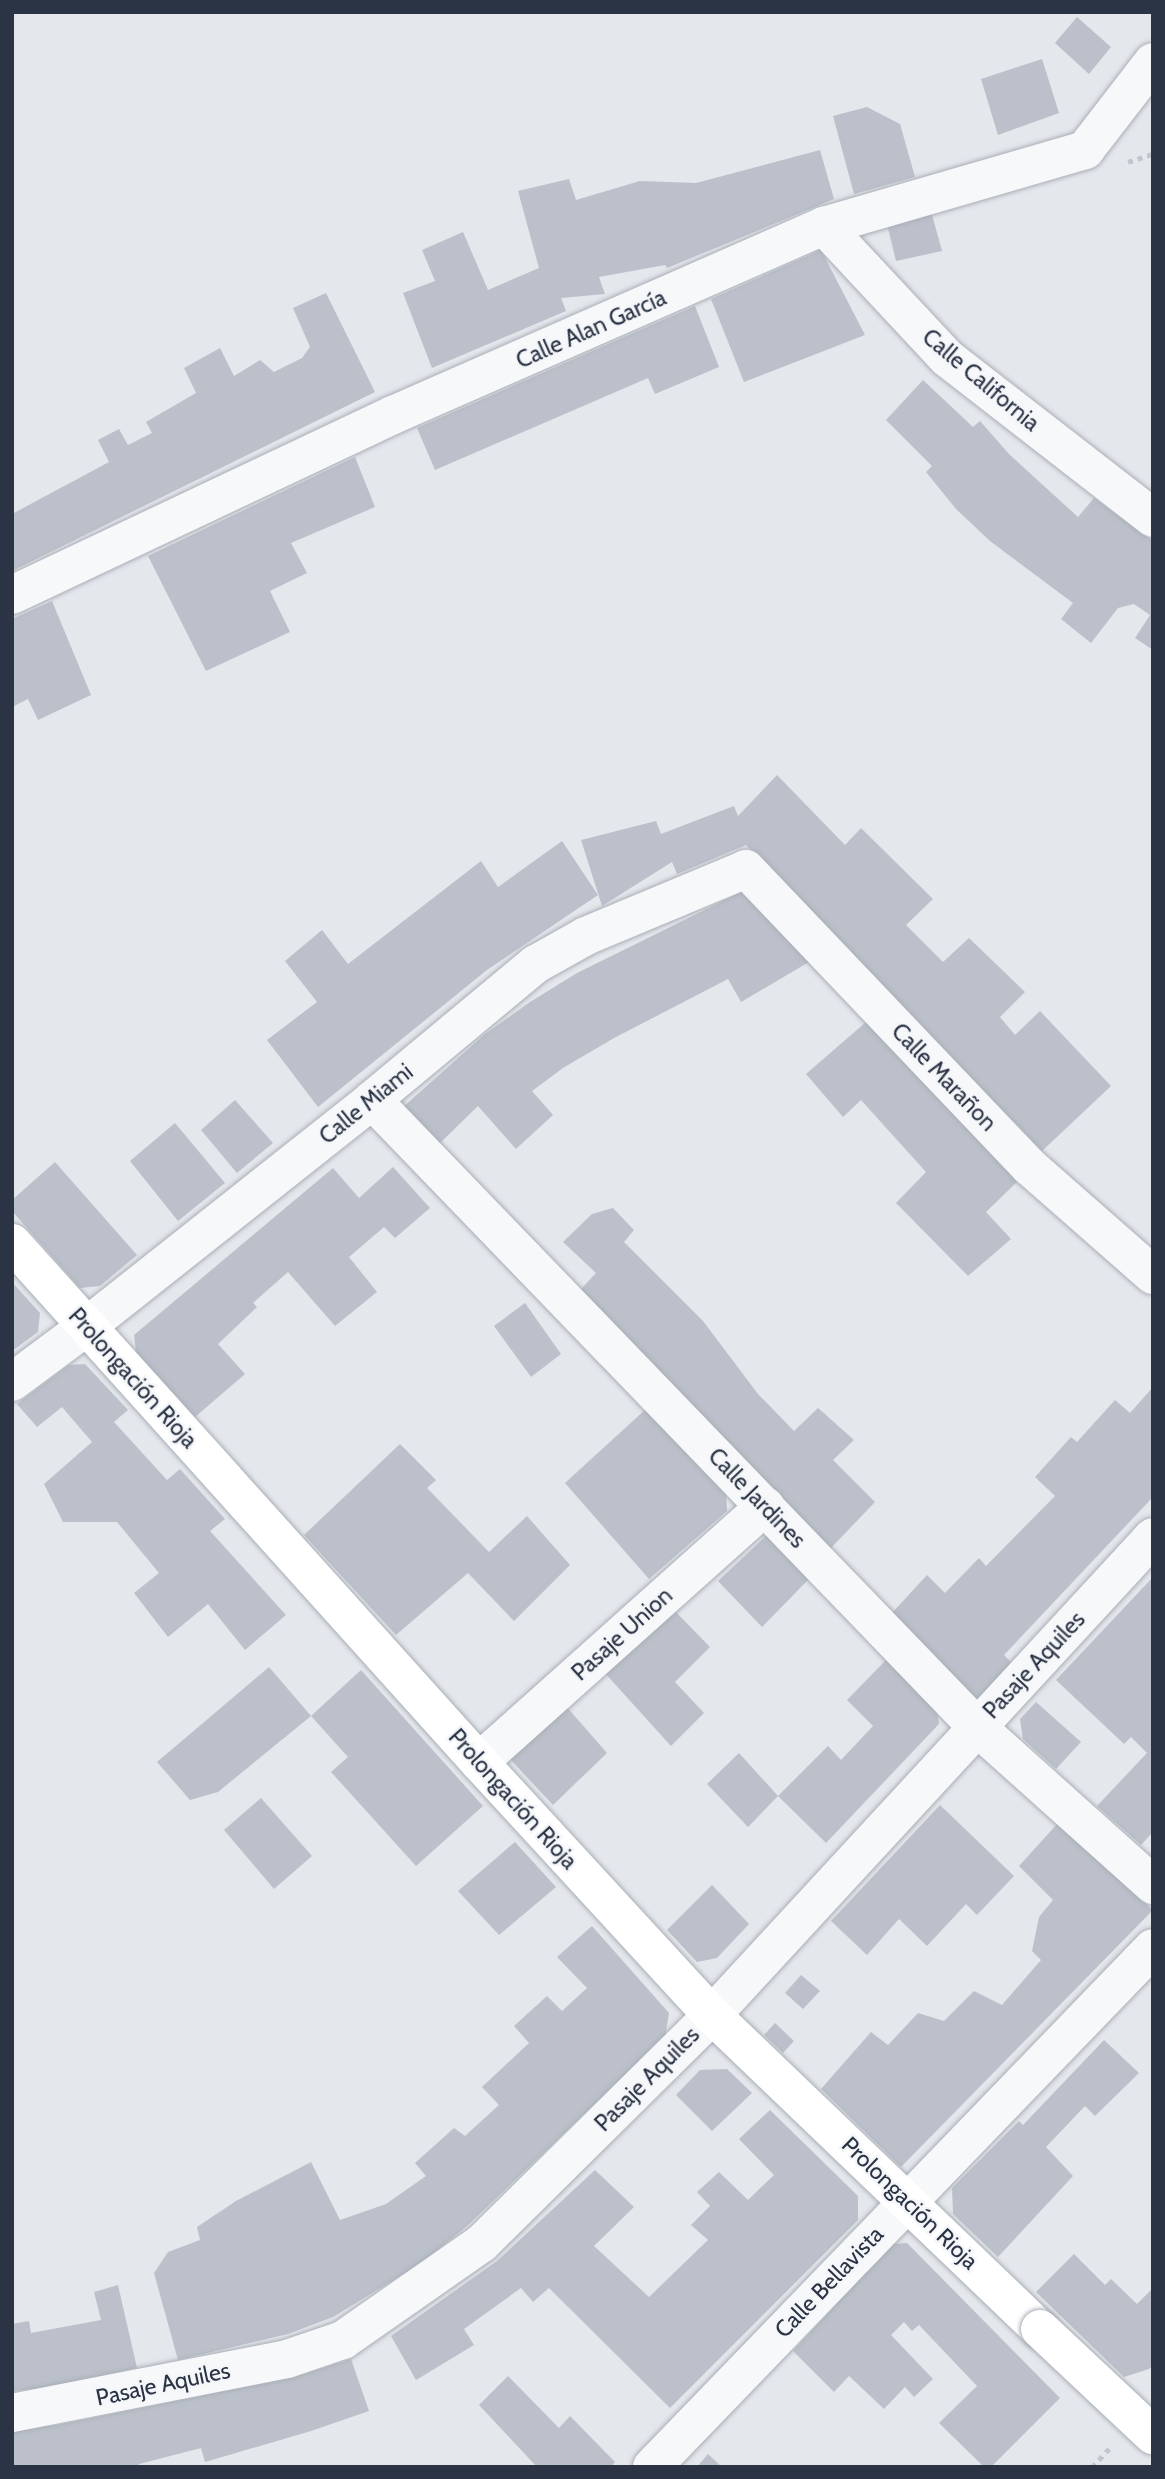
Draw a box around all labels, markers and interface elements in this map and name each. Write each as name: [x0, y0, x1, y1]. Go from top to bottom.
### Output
street label: Calle Alan García: [512, 284, 670, 374]
street label: Calle California: [917, 323, 1045, 437]
street label: Calle Marañon: [886, 1017, 1002, 1137]
street label: Calle Miami: [314, 1058, 418, 1150]
street label: Prolongación Rioja: [63, 1302, 203, 1454]
street label: Calle Jardines: [702, 1442, 812, 1554]
street label: Pasaje Union: [566, 1582, 678, 1686]
street label: Pasaje Aquiles: [977, 1606, 1091, 1724]
street label: Prolongación Rioja: [443, 1723, 583, 1875]
street label: Pasaje Aquiles: [589, 2021, 705, 2137]
street label: Prolongación Rioja: [836, 2131, 984, 2275]
street label: Calle Bellavista: [769, 2220, 889, 2344]
street label: Pasaje Aquiles: [93, 2356, 233, 2412]

